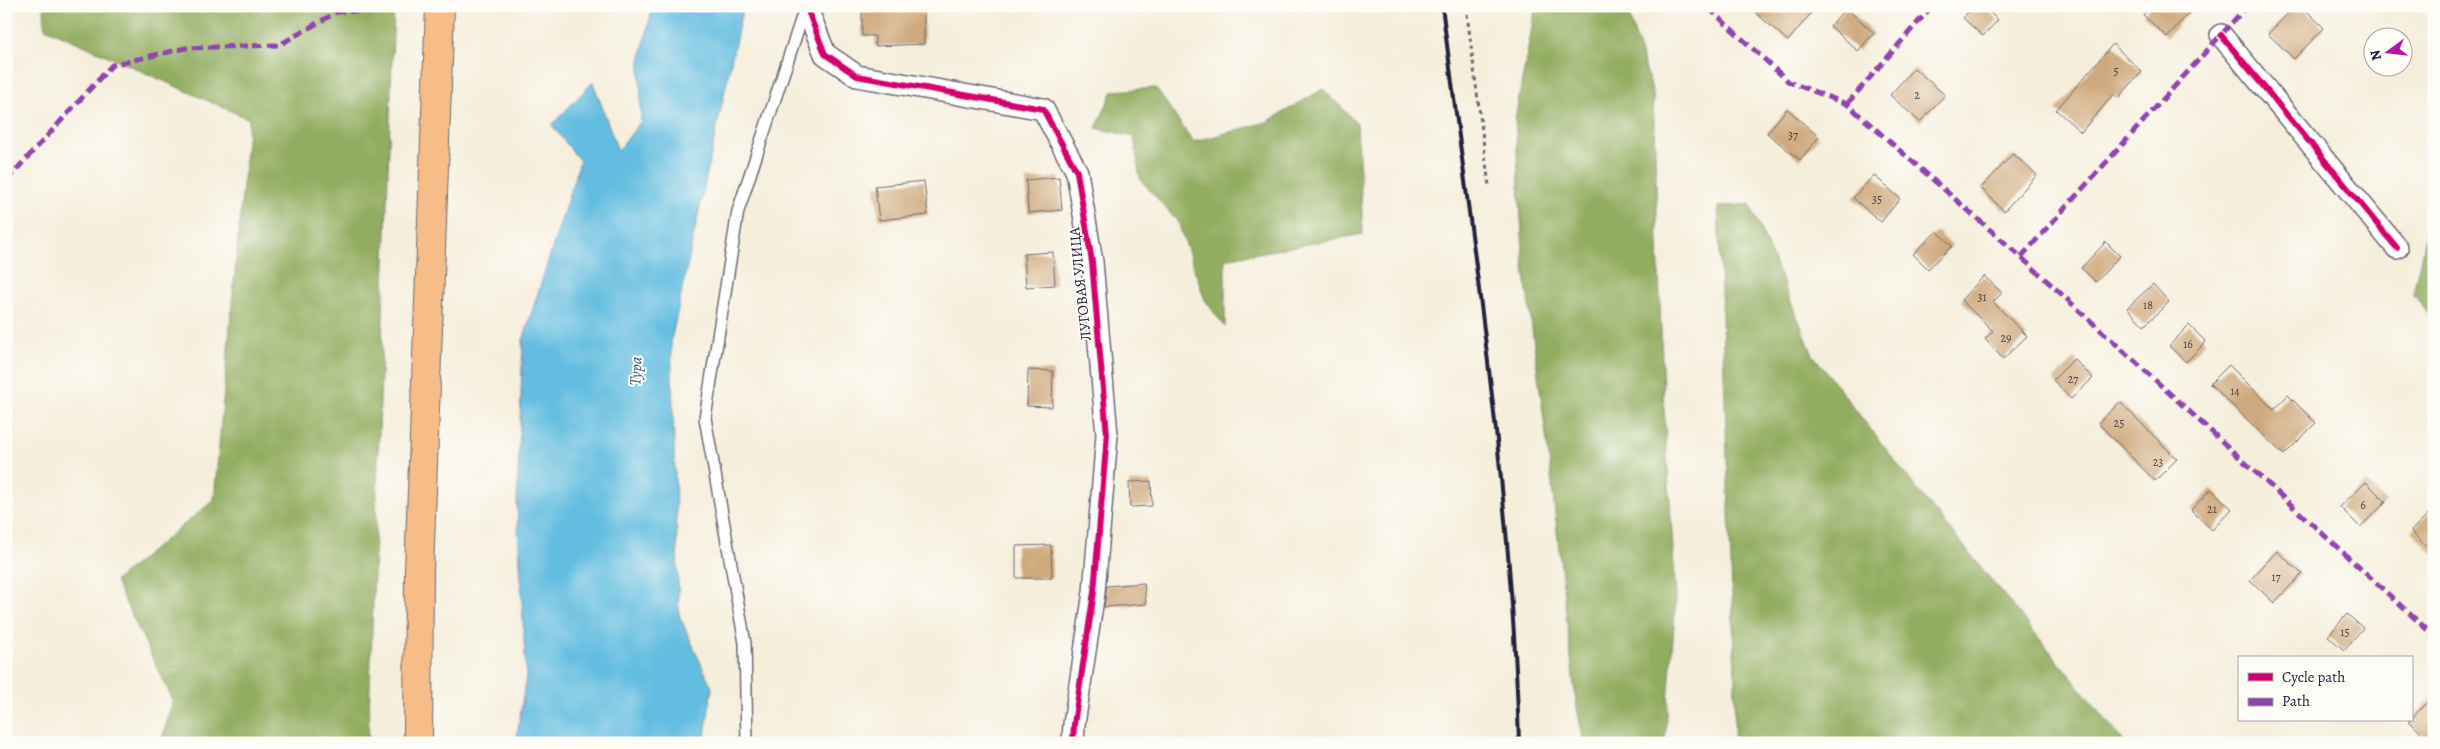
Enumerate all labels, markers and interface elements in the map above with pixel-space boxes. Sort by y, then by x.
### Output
north arrow [2362,28,2412,78]
text: N [2365,48,2386,63]
house number: 5 [2113,63,2119,79]
house number: 2 [1914,87,1920,103]
house number: 37 [1788,127,1799,143]
house number: 35 [1872,191,1882,207]
street label: ЛУГОВАЯ УЛИЦА [1064,226,1096,342]
house number: 31 [1977,289,1987,305]
house number: 18 [2143,297,2153,313]
house number: 29 [2000,330,2012,346]
house number: 16 [2183,336,2193,352]
water label: Тура [624,356,648,386]
house number: 27 [2068,371,2079,387]
house number: 14 [2230,383,2240,399]
house number: 25 [2114,415,2124,431]
house number: 23 [2153,454,2163,470]
house number: 6 [2360,497,2366,513]
house number: 21 [2207,501,2217,517]
house number: 17 [2271,569,2282,585]
house number: 15 [2340,624,2350,640]
legend [2238,656,2412,722]
text: Cycle path [2282,667,2345,687]
text: Path [2282,691,2310,711]

